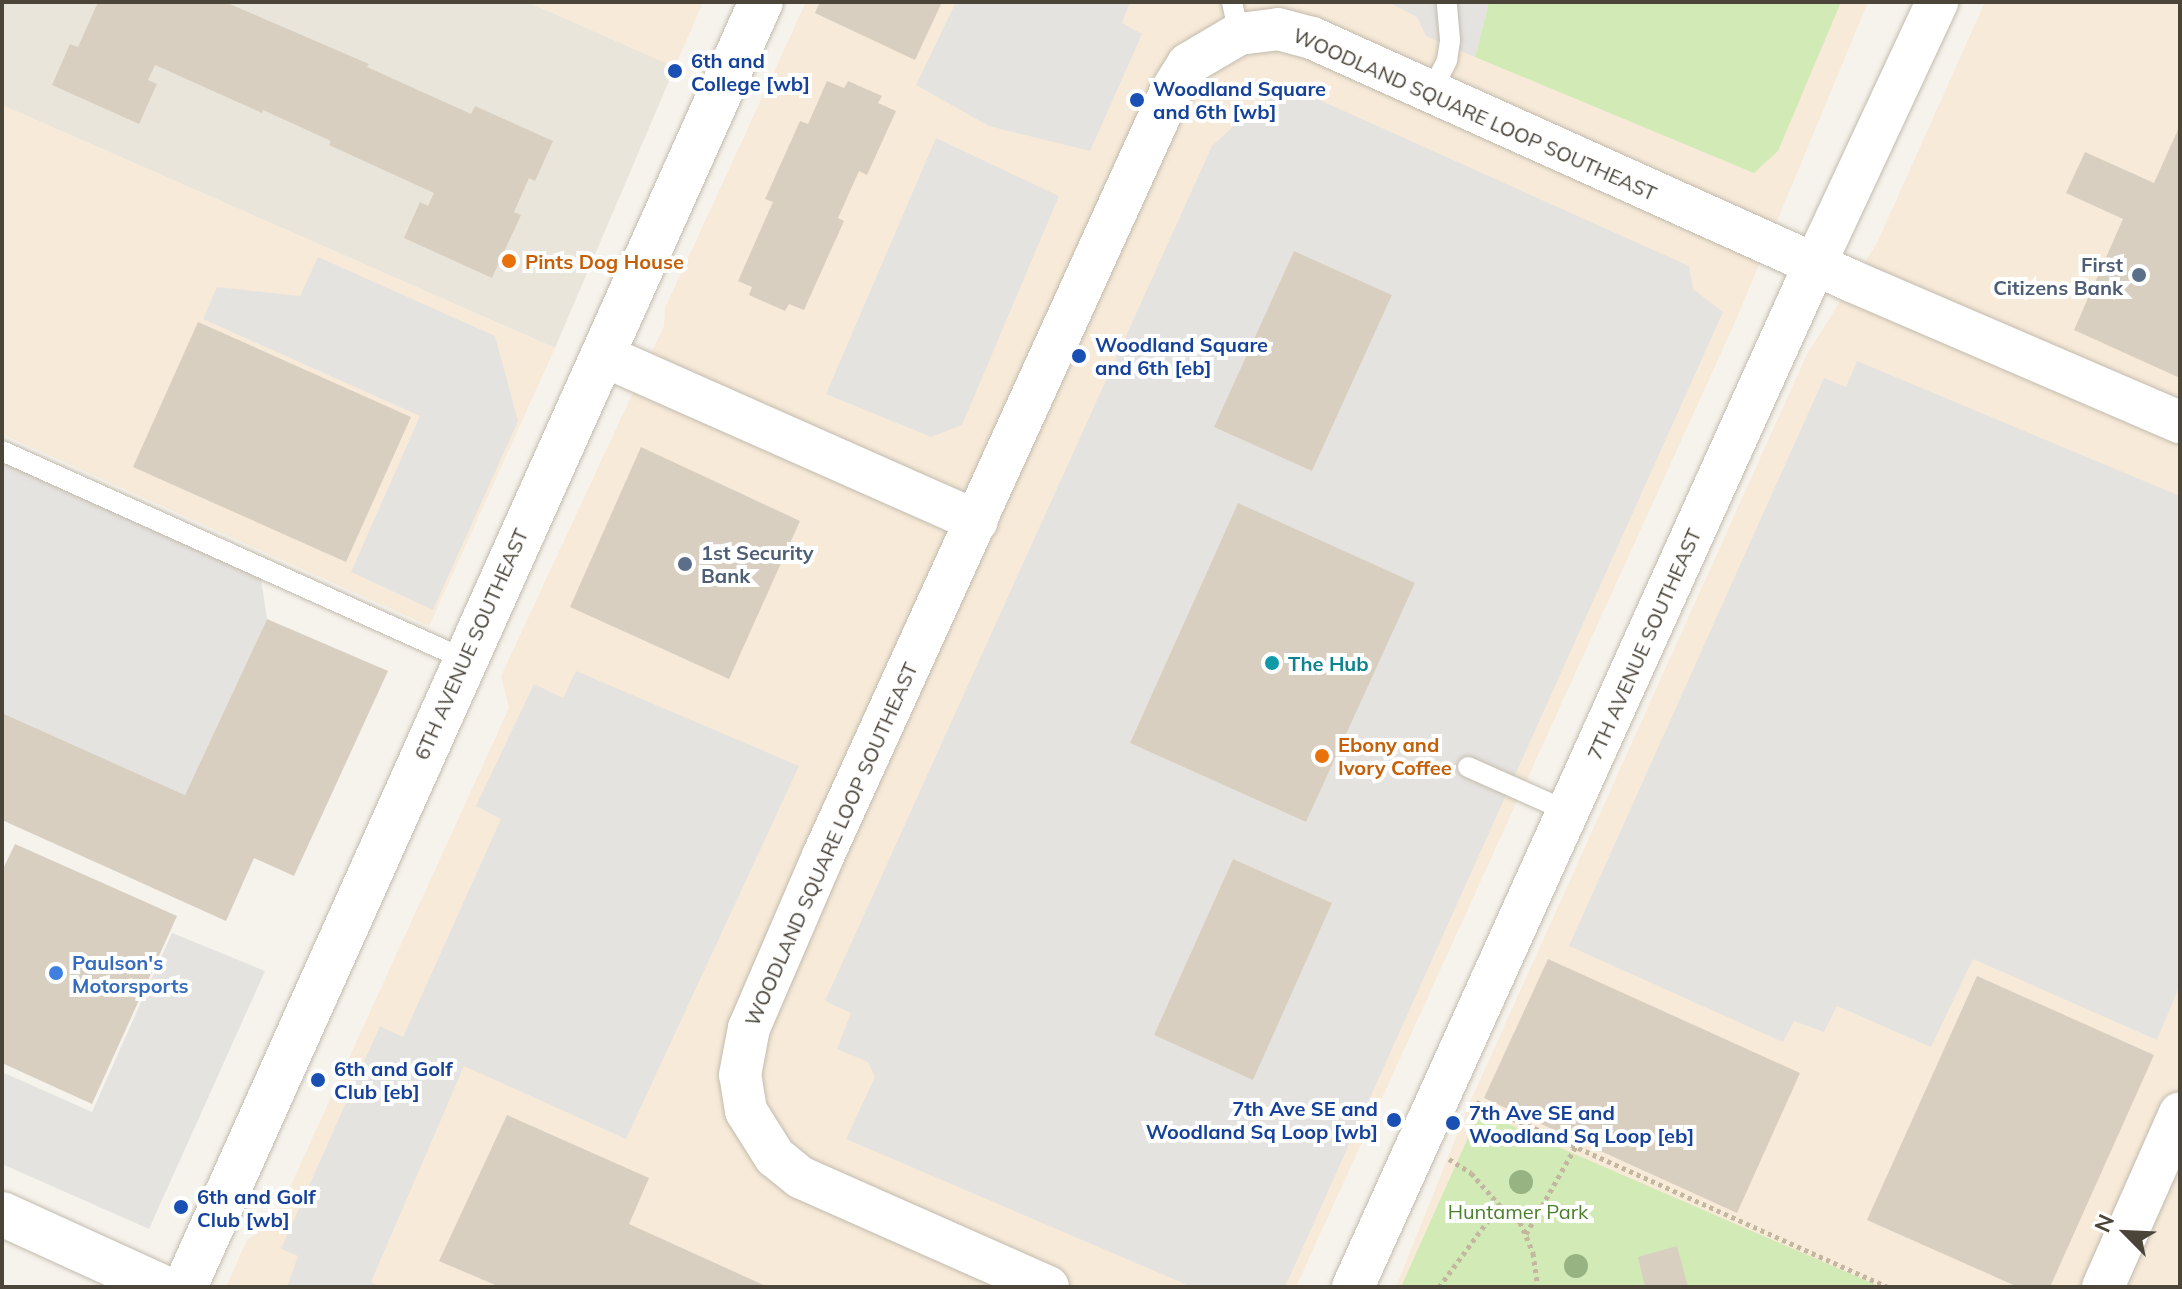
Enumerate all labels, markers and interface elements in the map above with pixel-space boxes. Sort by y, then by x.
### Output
street label: WOODLAND SQUARE LOOP SOUTHEAST [1289,23,1661,205]
place label: 6th and College [wb] [691,48,810,95]
marker: 6th and College [wb] [666,62,684,80]
place label: Woodland Square and 6th [wb] [1153,76,1326,123]
marker: Woodland Square and 6th [wb] [1128,91,1146,109]
place label: Pints Dog House [525,249,684,273]
marker: Pints Dog House [500,252,518,270]
place label: First Citizens Bank [1993,252,2123,299]
marker: First Citizens Bank [2130,266,2148,284]
place label: Woodland Square and 6th [eb] [1095,332,1268,379]
marker: Woodland Square and 6th [eb] [1070,347,1088,365]
street label: 6TH AVENUE SOUTHEAST [409,525,533,763]
street label: 7TH AVENUE SOUTHEAST [1582,525,1706,763]
place label: 1st Security Bank [701,540,814,587]
marker: 1st Security Bank [676,555,694,573]
place label: The Hub [1288,651,1369,675]
marker: The Hub [1263,654,1281,672]
street label: WOODLAND SQUARE LOOP SOUTHEAST [740,658,922,1030]
place label: Ebony and Ivory Coffee [1338,732,1452,779]
marker: Ebony and Ivory Coffee [1313,747,1331,765]
place label: Paulson's Motorsports [72,950,188,997]
marker: Paulson's Motorsports [47,964,65,982]
place label: 6th and Golf Club [eb] [334,1056,453,1103]
marker: 6th and Golf Club [eb] [309,1071,327,1089]
place label: 7th Ave SE and Woodland Sq Loop [wb] [1146,1096,1378,1143]
place label: 7th Ave SE and Woodland Sq Loop [eb] [1469,1100,1694,1147]
marker: 7th Ave SE and Woodland Sq Loop [wb] [1385,1111,1403,1129]
marker: 7th Ave SE and Woodland Sq Loop [eb] [1444,1114,1462,1132]
place label: 6th and Golf Club [wb] [197,1184,316,1231]
north arrow [2086,1193,2166,1273]
marker: 6th and Golf Club [wb] [172,1198,190,1216]
park label: Huntamer Park [1448,1199,1588,1223]
text: N [2088,1210,2120,1237]

